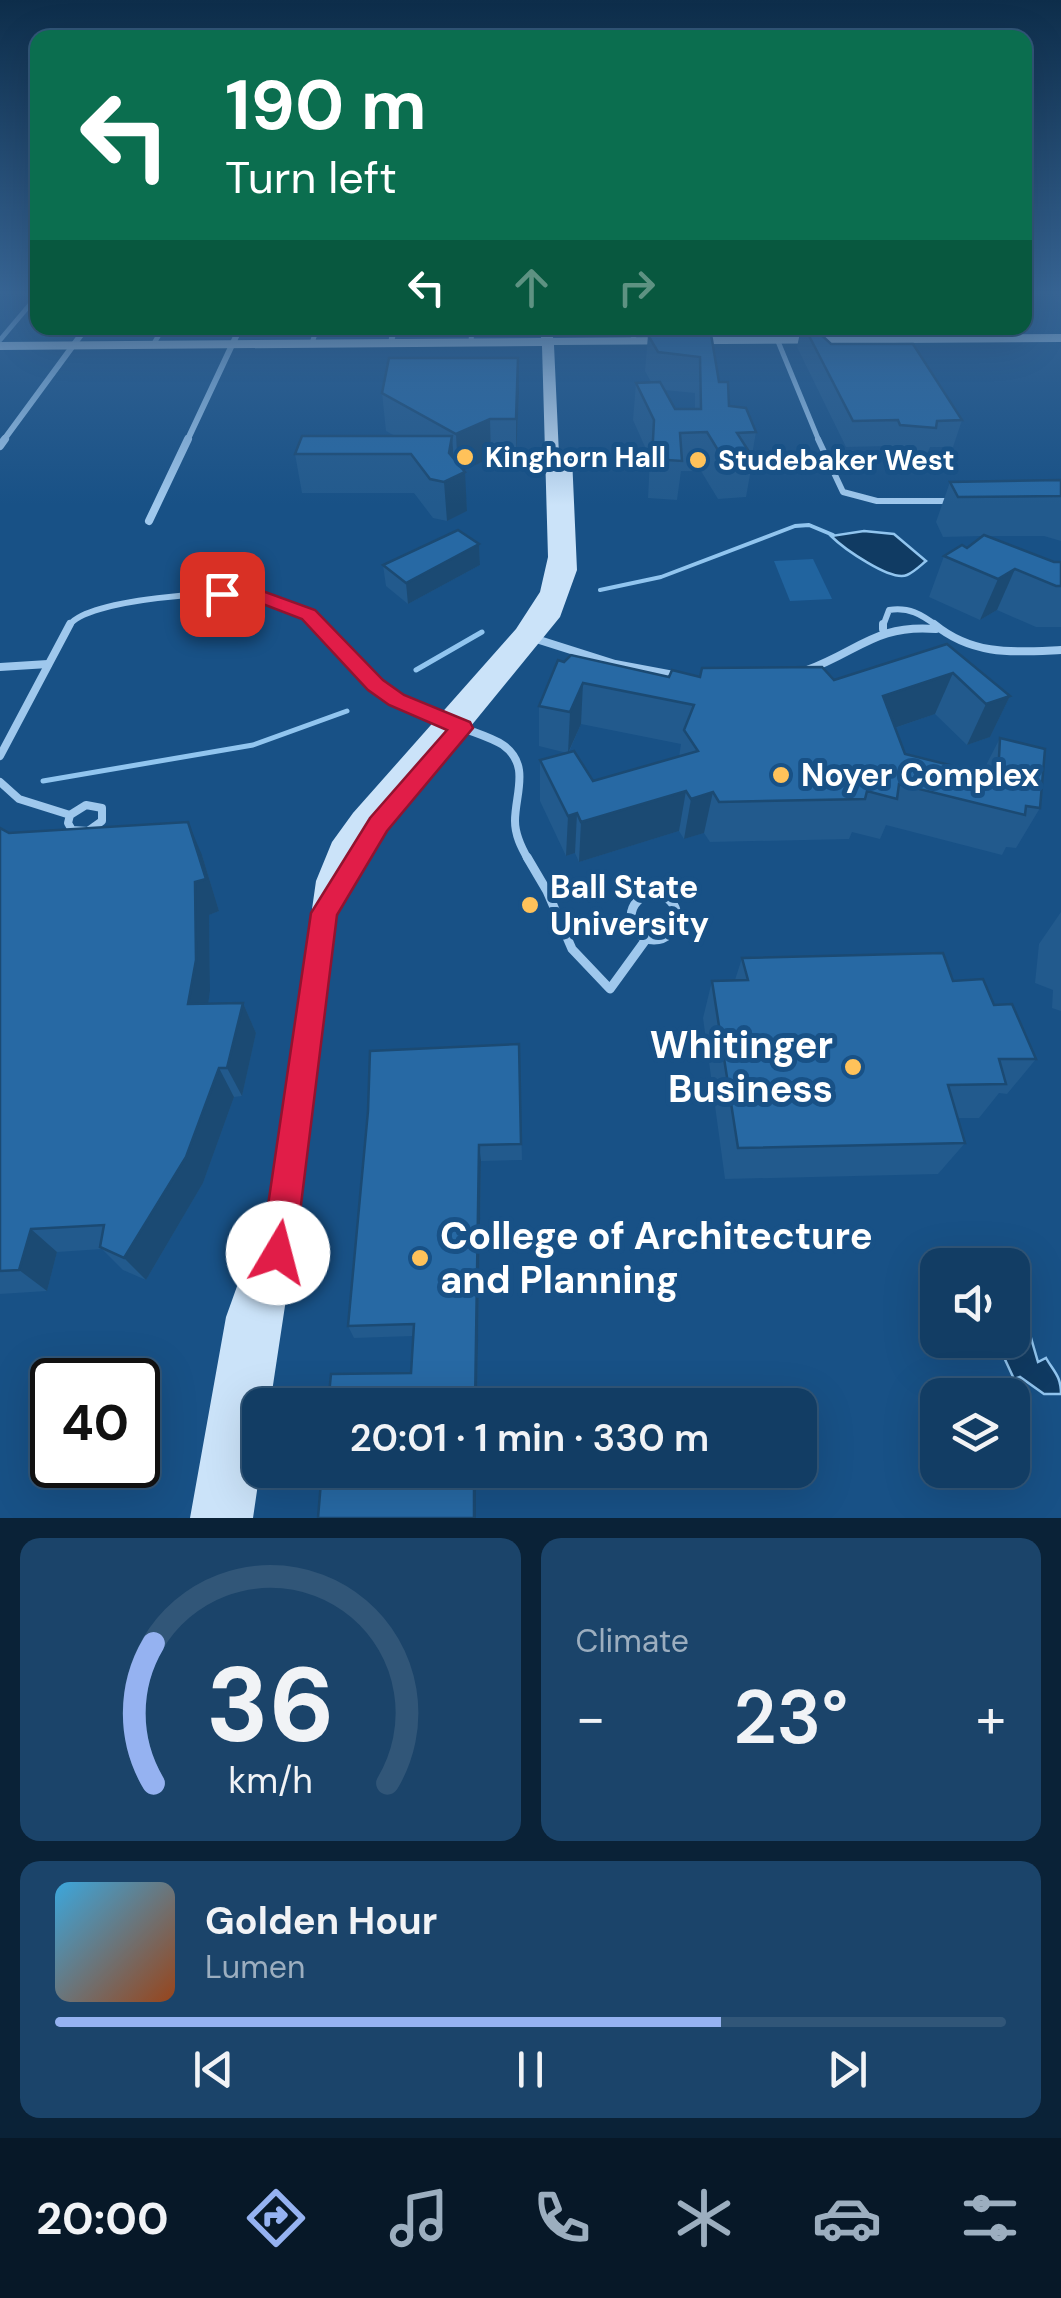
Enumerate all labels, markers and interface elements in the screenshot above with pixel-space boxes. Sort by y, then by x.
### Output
text: 190 m [225,60,427,151]
icon: left [60,70,190,200]
text: Turn left [225,148,397,207]
icon: left [399,260,454,315]
icon: ahead [504,260,559,315]
icon: right [609,260,664,315]
place label: Kinghorn Hall [485,439,666,476]
place label: Studebaker West [718,442,955,479]
marker: Kinghorn Hall [454,446,476,468]
marker: Studebaker West [687,449,709,471]
pin [180,552,265,637]
icon: arrive [195,567,250,622]
place label: Noyer Complex [801,754,1039,796]
marker: Noyer Complex [770,764,792,786]
place label: Ball State University [550,866,709,945]
marker: Ball State University [519,894,541,916]
place label: Whitinger Business [650,1020,833,1114]
marker: Whitinger Business [842,1056,864,1078]
position arrow [226,1201,330,1305]
place label: College of Architecture and Planning [440,1211,873,1305]
marker: College of Architecture and Planning [409,1247,431,1269]
map controls [920,1248,1030,1488]
button: sound [920,1248,1030,1358]
speed limit sign: 40 [30,1358,160,1488]
button: layers [920,1378,1030,1488]
text: 20:01 · 1 min · 330 m [350,1413,709,1463]
text: Climate [576,1620,689,1662]
text: 36 [206,1638,335,1773]
text: 23° [733,1669,848,1766]
text: − [576,1682,606,1754]
text: + [976,1682,1006,1754]
text: km/h [228,1758,312,1804]
text: Golden Hour [205,1896,437,1946]
text: Lumen [205,1946,305,1988]
icon: previous [186,2042,241,2097]
icon: pause [503,2042,558,2097]
icon: next [820,2042,875,2097]
icon: directions [241,2183,311,2253]
icon: music [384,2183,454,2253]
icon: phone [527,2183,597,2253]
icon: climate [669,2183,739,2253]
icon: car [812,2183,882,2253]
icon: filters [955,2183,1025,2253]
text: 20:00 [36,2189,169,2248]

